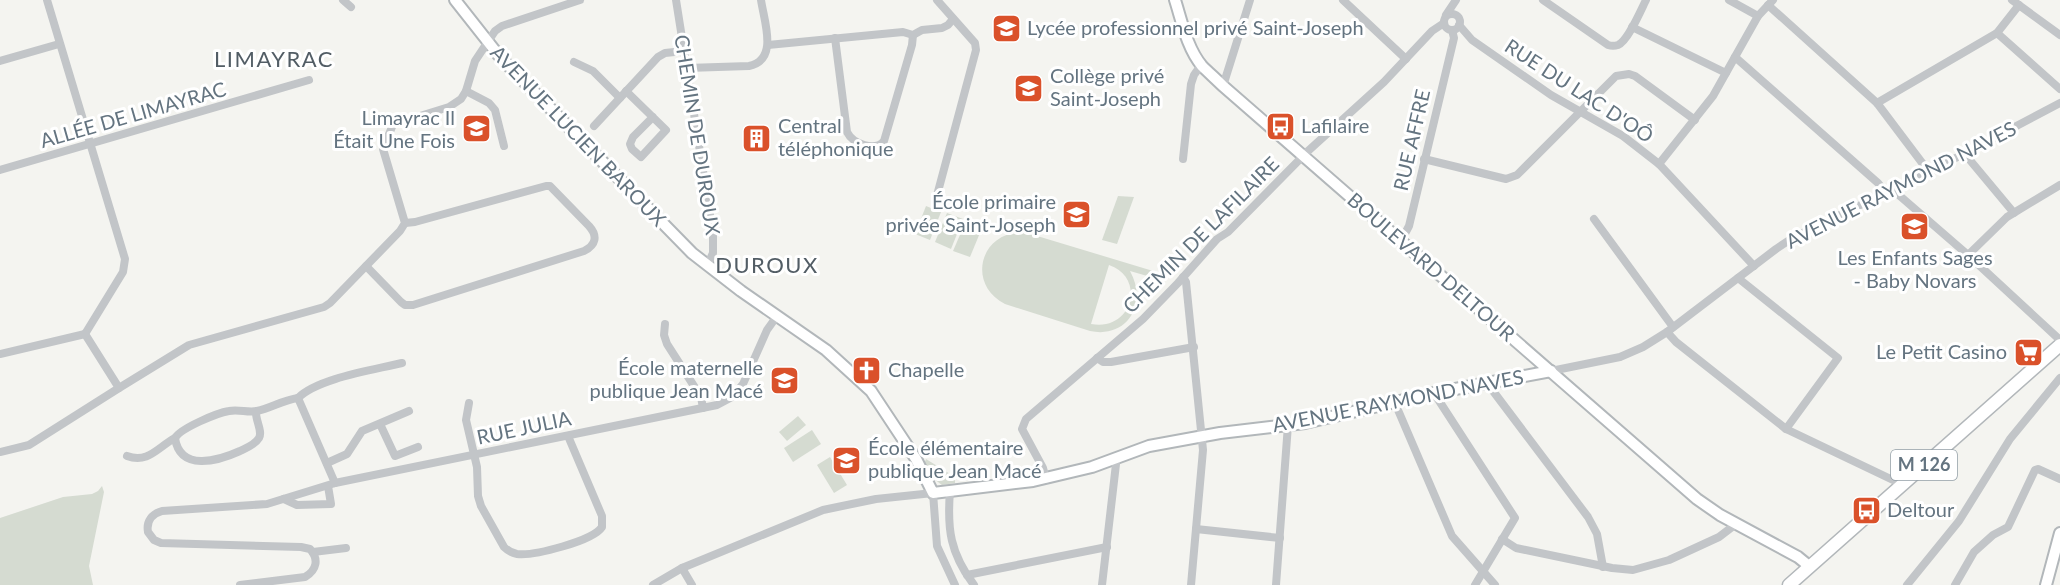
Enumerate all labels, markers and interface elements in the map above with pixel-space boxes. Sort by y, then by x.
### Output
school or university icon: Lycée professionnel privé Saint-Joseph [990,12,1022,44]
place label: Lycée professionnel privé Saint-Joseph [1027,15,1364,39]
street label: CHEMIN DE DUROUX [670,33,726,237]
street label: RUE DU LAC D'OÔ [1501,33,1658,147]
street label: AVENUE LUCIEN BAROUX [486,40,671,231]
district label: LIMAYRAC [214,45,334,72]
place label: Collège privé Saint-Joseph [1050,63,1164,110]
school or university icon: Collège privé Saint-Joseph [1013,72,1045,104]
street label: ALLÉE DE LIMAYRAC [37,76,228,152]
street label: RUE AFFRE [1388,87,1434,193]
place label: Limayrac Il Était Une Fois [333,105,455,152]
bus stop icon: Lafilaire [1264,110,1296,142]
school or university icon: Limayrac Il Était Une Fois [460,113,492,145]
place label: Central téléphonique [778,113,894,160]
place label: Lafilaire [1301,113,1369,137]
street label: AVENUE RAYMOND NAVES [1781,115,2020,253]
building icon: Central téléphonique [741,122,773,154]
street label: CHEMIN DE LAFILAIRE [1117,151,1283,317]
street label: BOULEVARD DELTOUR [1343,187,1521,346]
place label: École primaire privée Saint-Joseph [885,189,1056,236]
school or university icon: École primaire privée Saint-Joseph [1061,198,1093,230]
school or university icon: Les Enfants Sages - Baby Novars [1899,211,1931,243]
place label: Les Enfants Sages - Baby Novars [1837,245,1993,292]
district label: DUROUX [715,251,819,278]
supermarket icon: Le Petit Casino [2012,336,2044,368]
place label: Le Petit Casino [1876,339,2007,363]
church icon: Chapelle [851,354,883,386]
place label: École maternelle publique Jean Macé [589,355,763,402]
place label: Chapelle [888,357,964,381]
school or university icon: École maternelle publique Jean Macé [768,364,800,396]
street label: AVENUE RAYMOND NAVES [1270,364,1525,436]
street label: RUE JULIA [474,405,574,449]
place label: École élémentaire publique Jean Macé [868,435,1042,482]
school or university icon: École élémentaire publique Jean Macé [831,444,863,476]
road number: M 126 [1891,450,1957,480]
bus stop icon: Deltour [1850,494,1882,526]
place label: Deltour [1887,497,1955,521]

